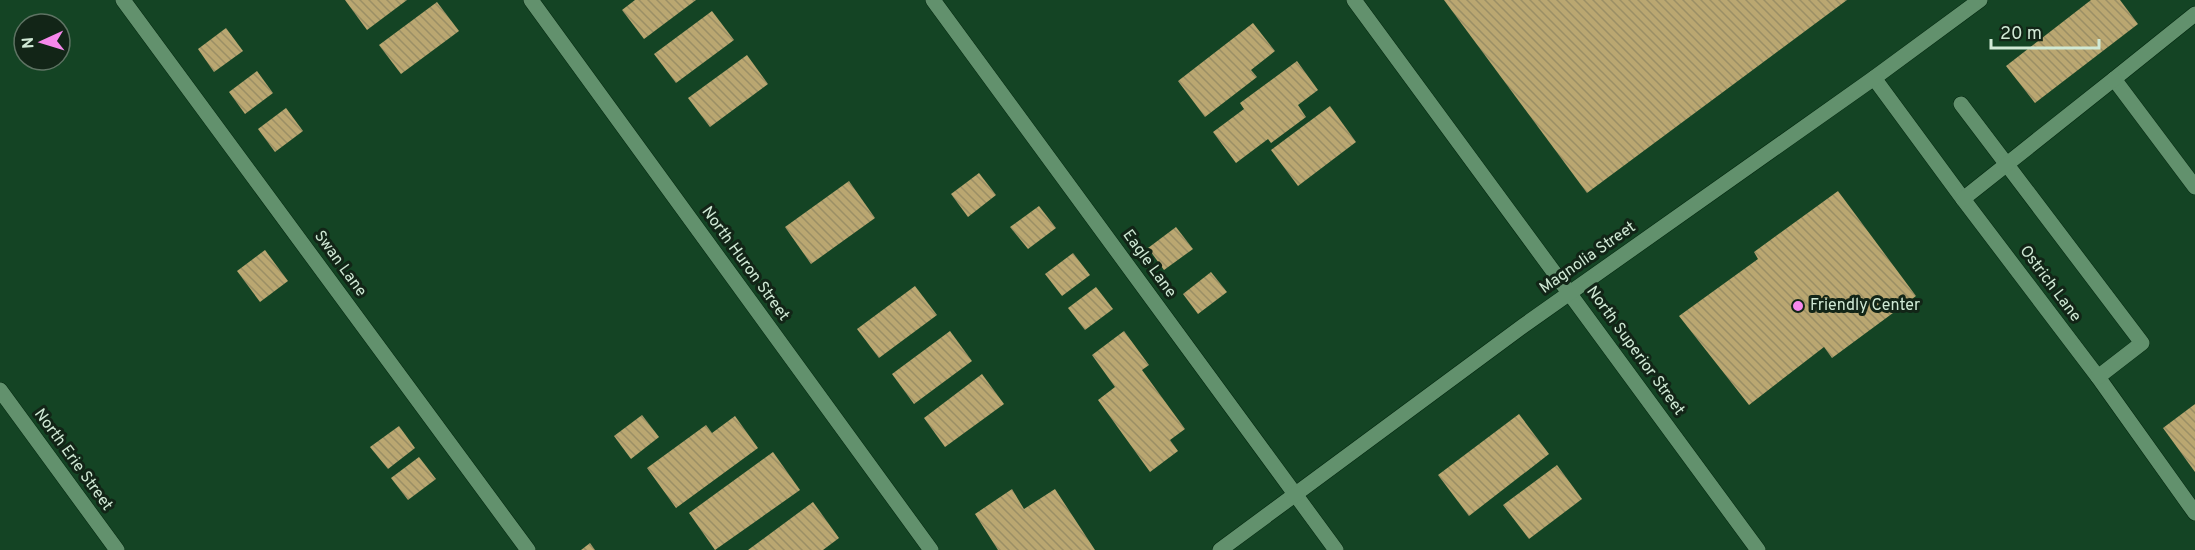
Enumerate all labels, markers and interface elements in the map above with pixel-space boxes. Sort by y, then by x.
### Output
north arrow [12,12,72,72]
scale bar [1991,12,2099,50]
text: 20 m [2000,23,2042,46]
text: N [19,36,39,49]
street label: North Huron Street [697,203,793,325]
street label: Magnolia Street [1536,217,1640,299]
street label: Eagle Lane [1118,226,1180,302]
street label: Swan Lane [309,227,371,301]
street label: Ostrich Lane [2015,242,2085,326]
street label: North Superior Street [1581,282,1689,420]
place label: Friendly Center [1810,296,1920,316]
marker: Friendly Center [1791,299,1805,313]
street label: North Erie Street [29,405,117,515]

